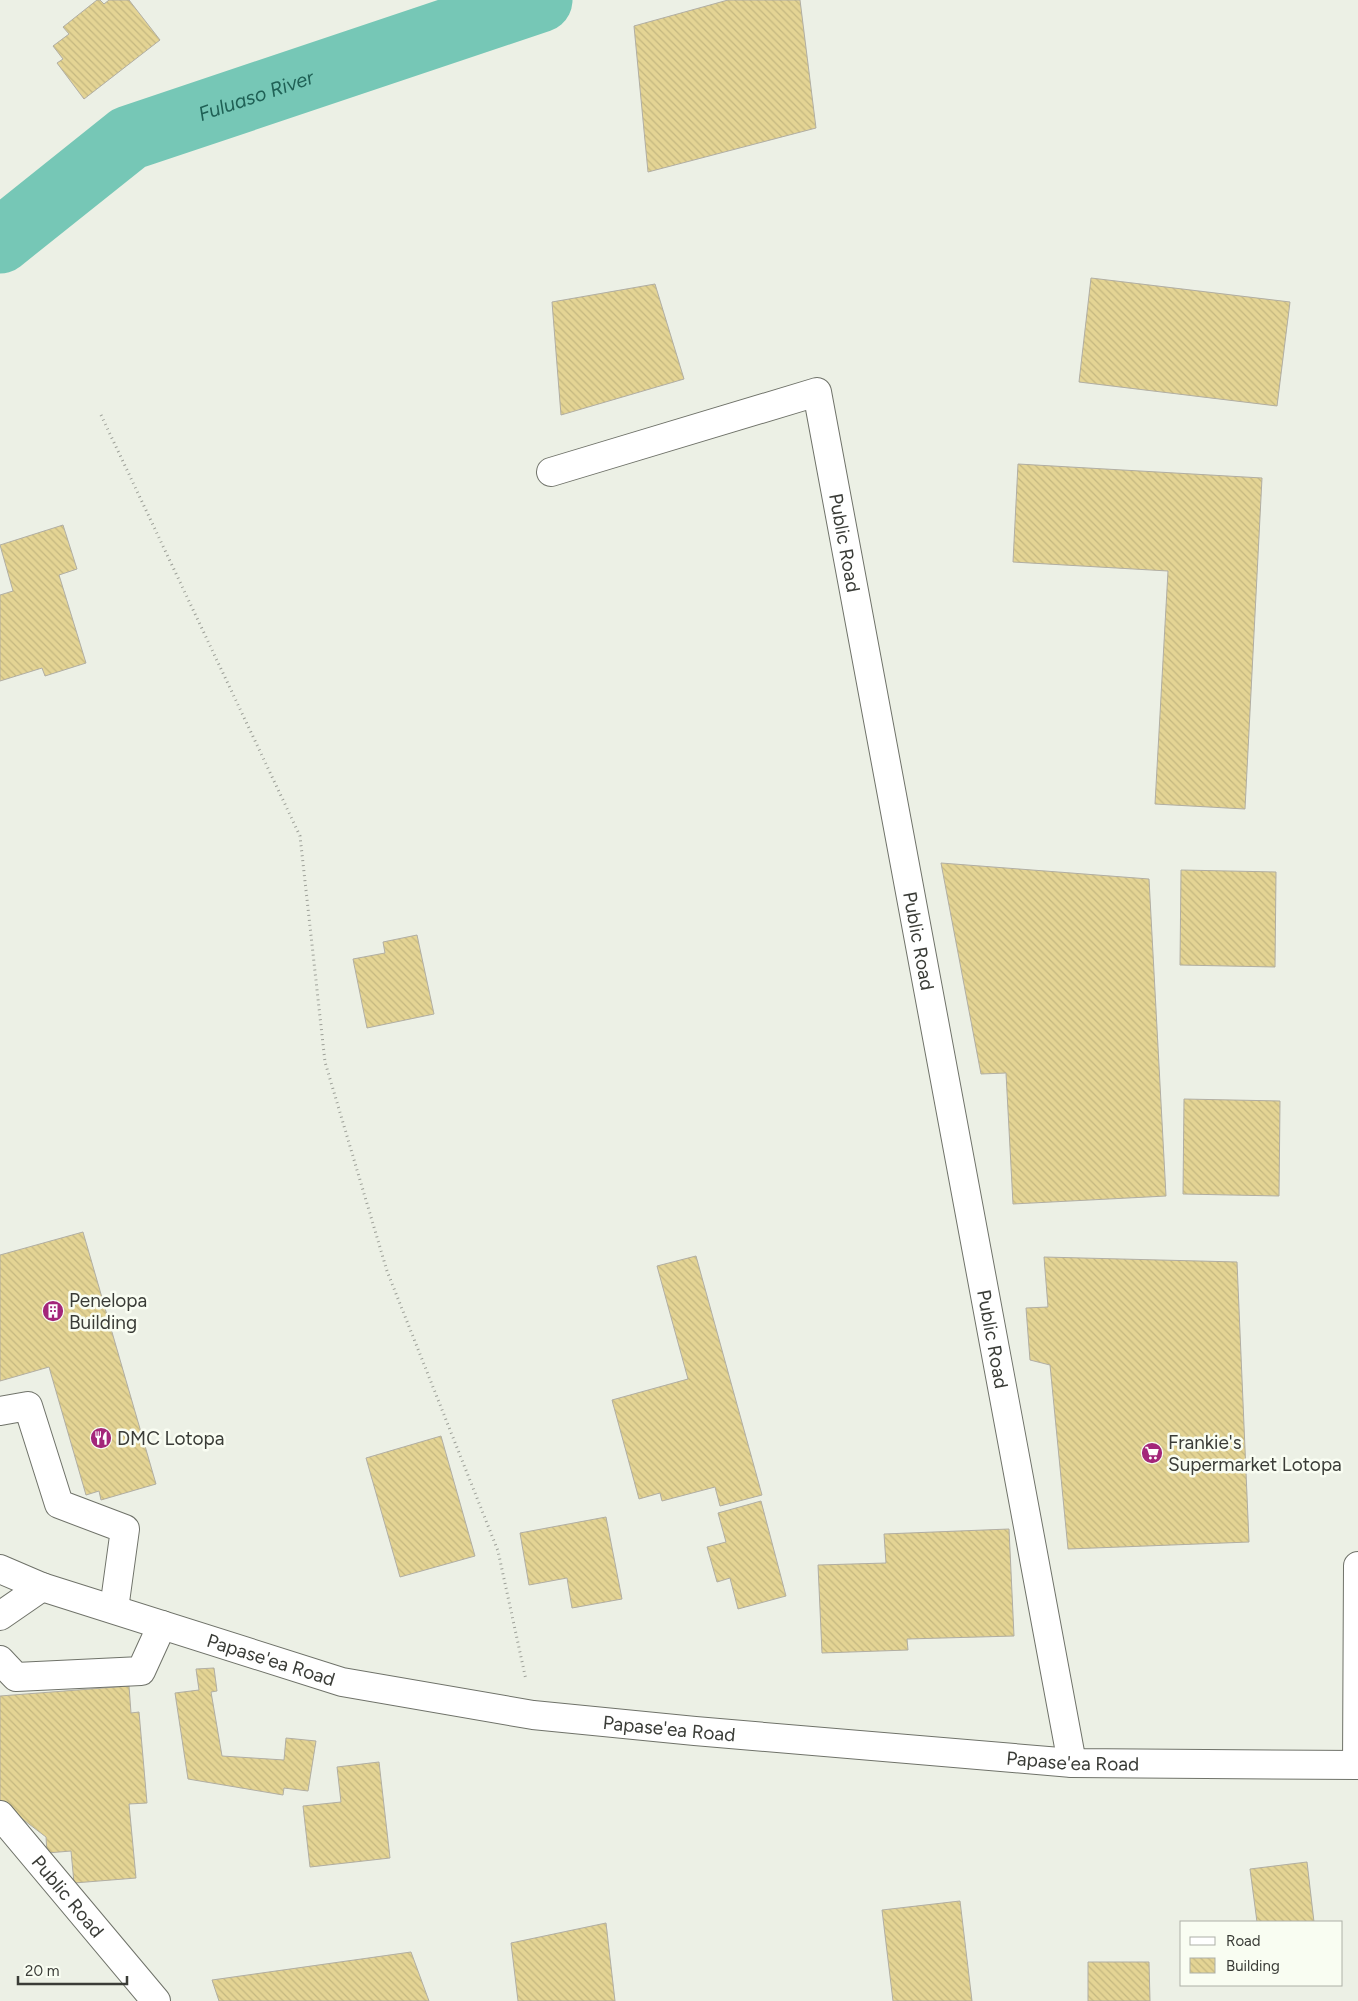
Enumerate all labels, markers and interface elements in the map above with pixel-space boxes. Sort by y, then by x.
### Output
water label: Fuluaso River [195,64,318,126]
street label: Public Road [824,491,865,594]
street label: Public Road [898,890,939,992]
street label: Public Road [972,1288,1013,1390]
place label: Penelopa Building [69,1289,147,1334]
building icon: Penelopa Building [41,1299,65,1323]
restaurant icon: DMC Lotopa [89,1426,113,1450]
place label: DMC Lotopa [117,1427,225,1450]
place label: Frankie's Supermarket Lotopa [1168,1431,1342,1476]
supermarket icon: Frankie's Supermarket Lotopa [1140,1441,1164,1465]
street label: Papase'ea Road [204,1629,338,1691]
street label: Papase'ea Road [602,1711,736,1746]
street label: Papase'ea Road [1005,1746,1139,1775]
street label: Public Road [27,1851,109,1942]
legend [1180,1921,1343,1986]
text: Road [1226,1932,1261,1950]
scale bar [18,1954,126,1986]
text: Building [1226,1957,1280,1975]
text: 20 m [25,1962,59,1980]

